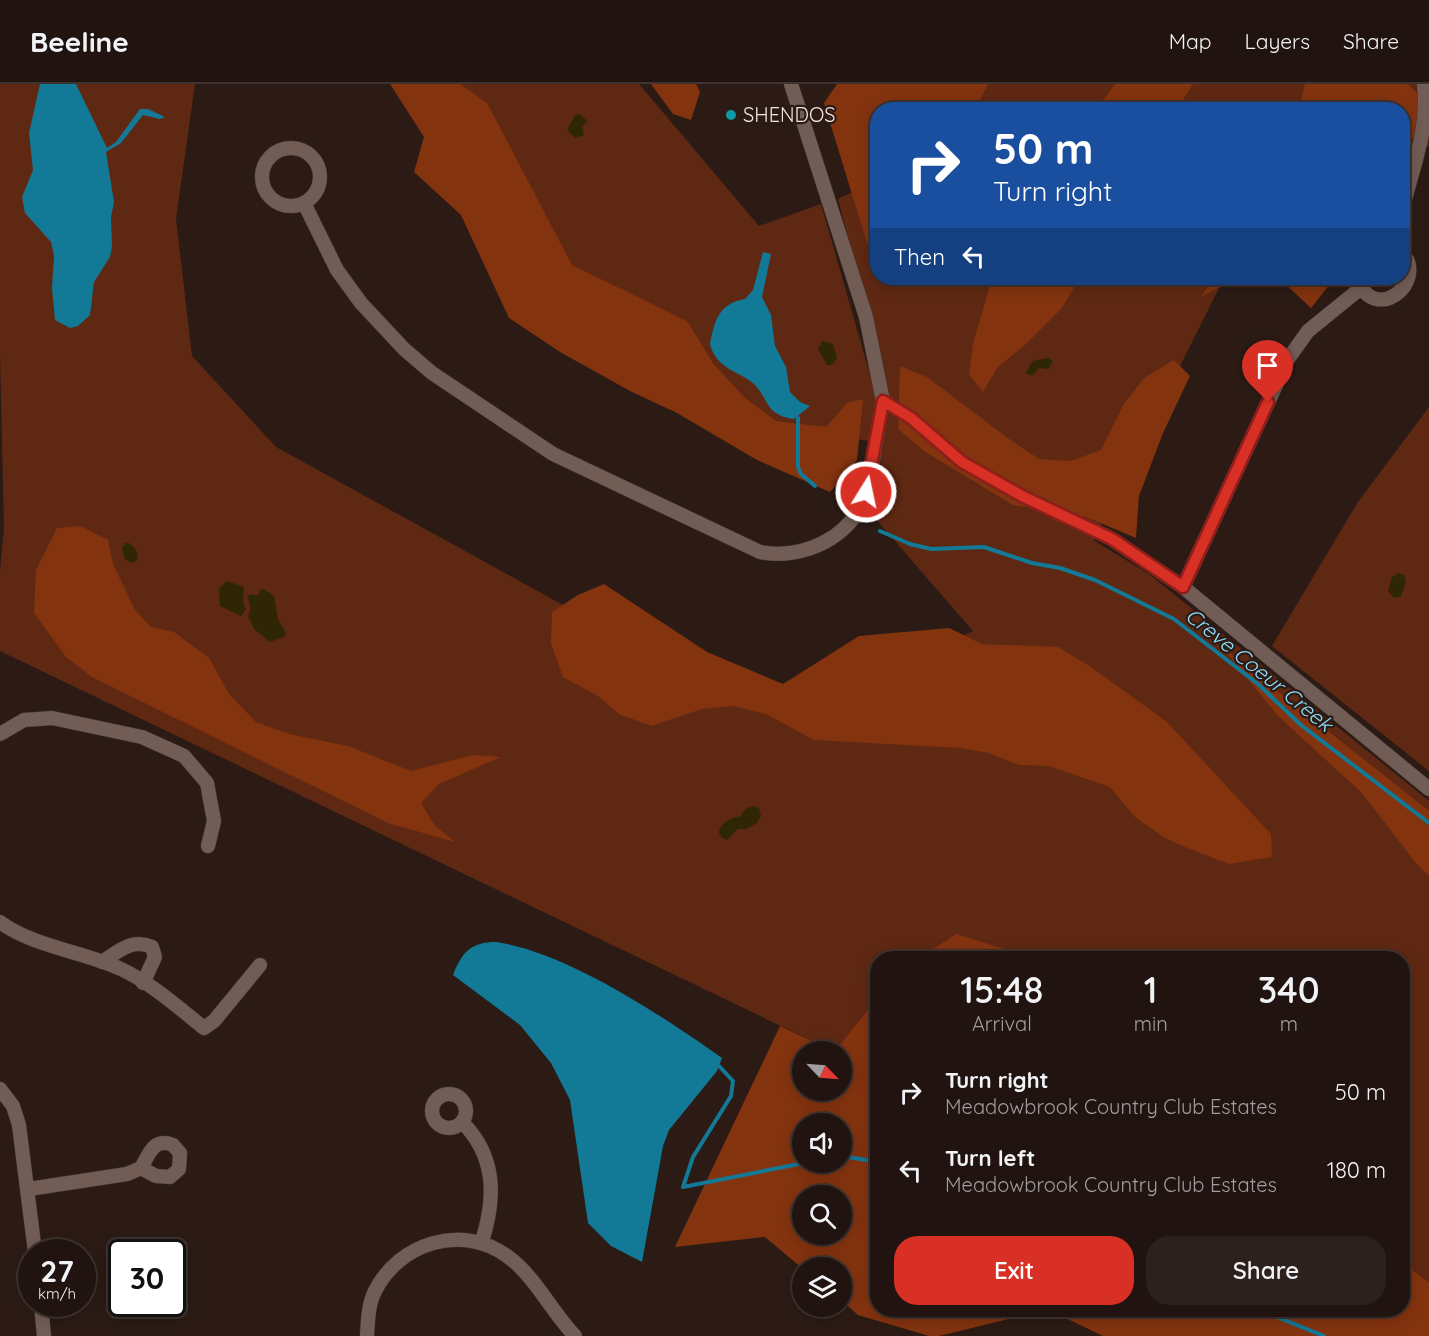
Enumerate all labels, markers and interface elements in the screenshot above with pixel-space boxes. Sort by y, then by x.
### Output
text: Beeline [30,24,129,59]
text: Map [1169,28,1212,54]
text: Layers [1245,28,1310,54]
text: Share [1343,28,1399,54]
place label: SHENDOS [743,102,836,127]
marker: SHENDOS [724,108,738,122]
text: 50 m [993,122,1093,175]
icon: right [894,126,972,204]
text: Turn right [993,174,1112,208]
icon: left [957,240,990,273]
text: Then [894,243,945,271]
pin [1242,340,1293,402]
icon: arrive [1251,349,1284,382]
position arrow [834,460,898,524]
water label: Creve Coeur Creek [1181,602,1340,738]
text: 15:48 [960,967,1043,1012]
text: 1 [1144,967,1158,1012]
text: 340 [1258,967,1320,1012]
text: Arrival [972,1011,1032,1036]
text: min [1134,1011,1168,1036]
text: m [1280,1011,1298,1036]
north arrow [792,1041,852,1101]
map controls [792,1041,852,1317]
text: Turn right [945,1066,1049,1094]
icon: right [894,1076,927,1109]
text: 50 m [1335,1078,1386,1106]
text: Meadowbrook Country Club Estates [945,1094,1277,1119]
button: sound [792,1113,852,1173]
text: Turn left [945,1144,1035,1172]
icon: left [894,1154,927,1187]
text: 180 m [1327,1156,1386,1184]
text: Meadowbrook Country Club Estates [945,1172,1277,1197]
button: search [792,1185,852,1245]
button: Exit [894,1236,1134,1305]
button: Share [1146,1236,1386,1305]
speed limit sign: 30 [108,1239,186,1317]
text: 27 [40,1252,74,1290]
button: layers [792,1257,852,1317]
text: km/h [38,1284,76,1303]

